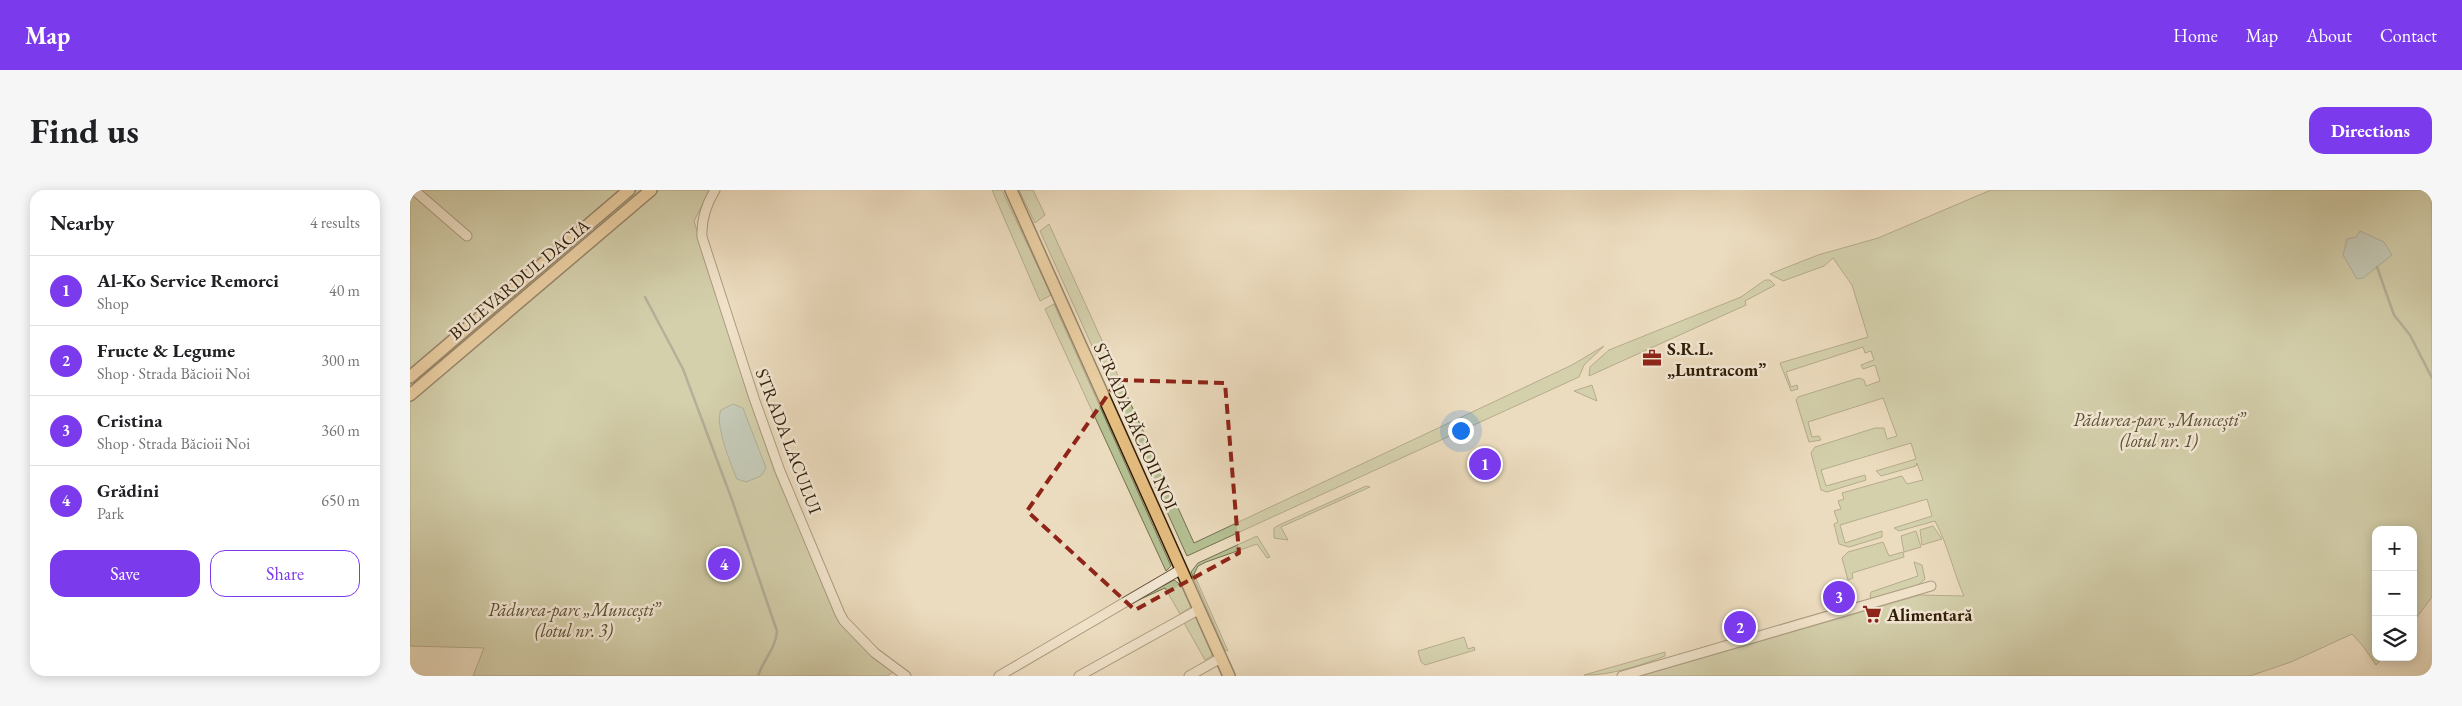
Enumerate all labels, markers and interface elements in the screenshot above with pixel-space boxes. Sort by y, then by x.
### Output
text: Map [25,20,70,51]
text: Home [2173,24,2218,47]
text: Map [2246,24,2278,47]
text: About [2306,24,2352,47]
text: Contact [2380,24,2437,47]
button: Directions [2309,107,2432,154]
text: Find us [30,108,139,153]
text: Nearby [50,209,114,236]
text: 4 results [310,212,360,233]
street label: BULEVARDUL DACIA [444,213,595,345]
text: Al-Ko Service Remorci [97,268,279,293]
text: 1 [62,280,70,301]
text: 40 m [329,280,360,301]
text: Shop [97,293,129,314]
place label: S.R.L. „Luntracom” [1667,337,1766,381]
text: Fructe & Legume [97,338,235,363]
street label: STRADA BĂCIOII NOI [1089,339,1183,513]
office icon: S.R.L. „Luntracom” [1641,347,1663,369]
text: 2 [62,350,70,371]
text: 300 m [321,350,360,371]
text: Shop · Strada Băcioii Noi [97,363,250,384]
street label: STRADA LACULUI [751,365,827,517]
text: Cristina [97,408,163,433]
park label: Pădurea-parc „Muncești” (lotul nr. 1) [2073,408,2247,452]
your location [1448,418,1474,444]
text: 3 [62,420,70,441]
text: 360 m [321,420,360,441]
text: Shop · Strada Băcioii Noi [97,433,250,454]
pin: 1 [1469,445,1501,483]
text: Grădini [97,478,159,503]
text: 4 [62,490,70,511]
text: 650 m [321,490,360,511]
text: Park [97,503,124,524]
map controls [2372,526,2417,661]
button: + [2372,526,2417,571]
pin: 4 [708,545,740,583]
button: Save [50,550,200,597]
button: Share [210,550,360,597]
button: − [2372,571,2417,616]
pin: 3 [1823,578,1855,616]
park label: Pădurea-parc „Muncești” (lotul nr. 3) [488,598,662,642]
supermarket icon: Alimentară [1861,603,1883,625]
place label: Alimentară [1886,603,1972,626]
pin: 2 [1724,608,1756,646]
button: layers [2372,616,2417,661]

